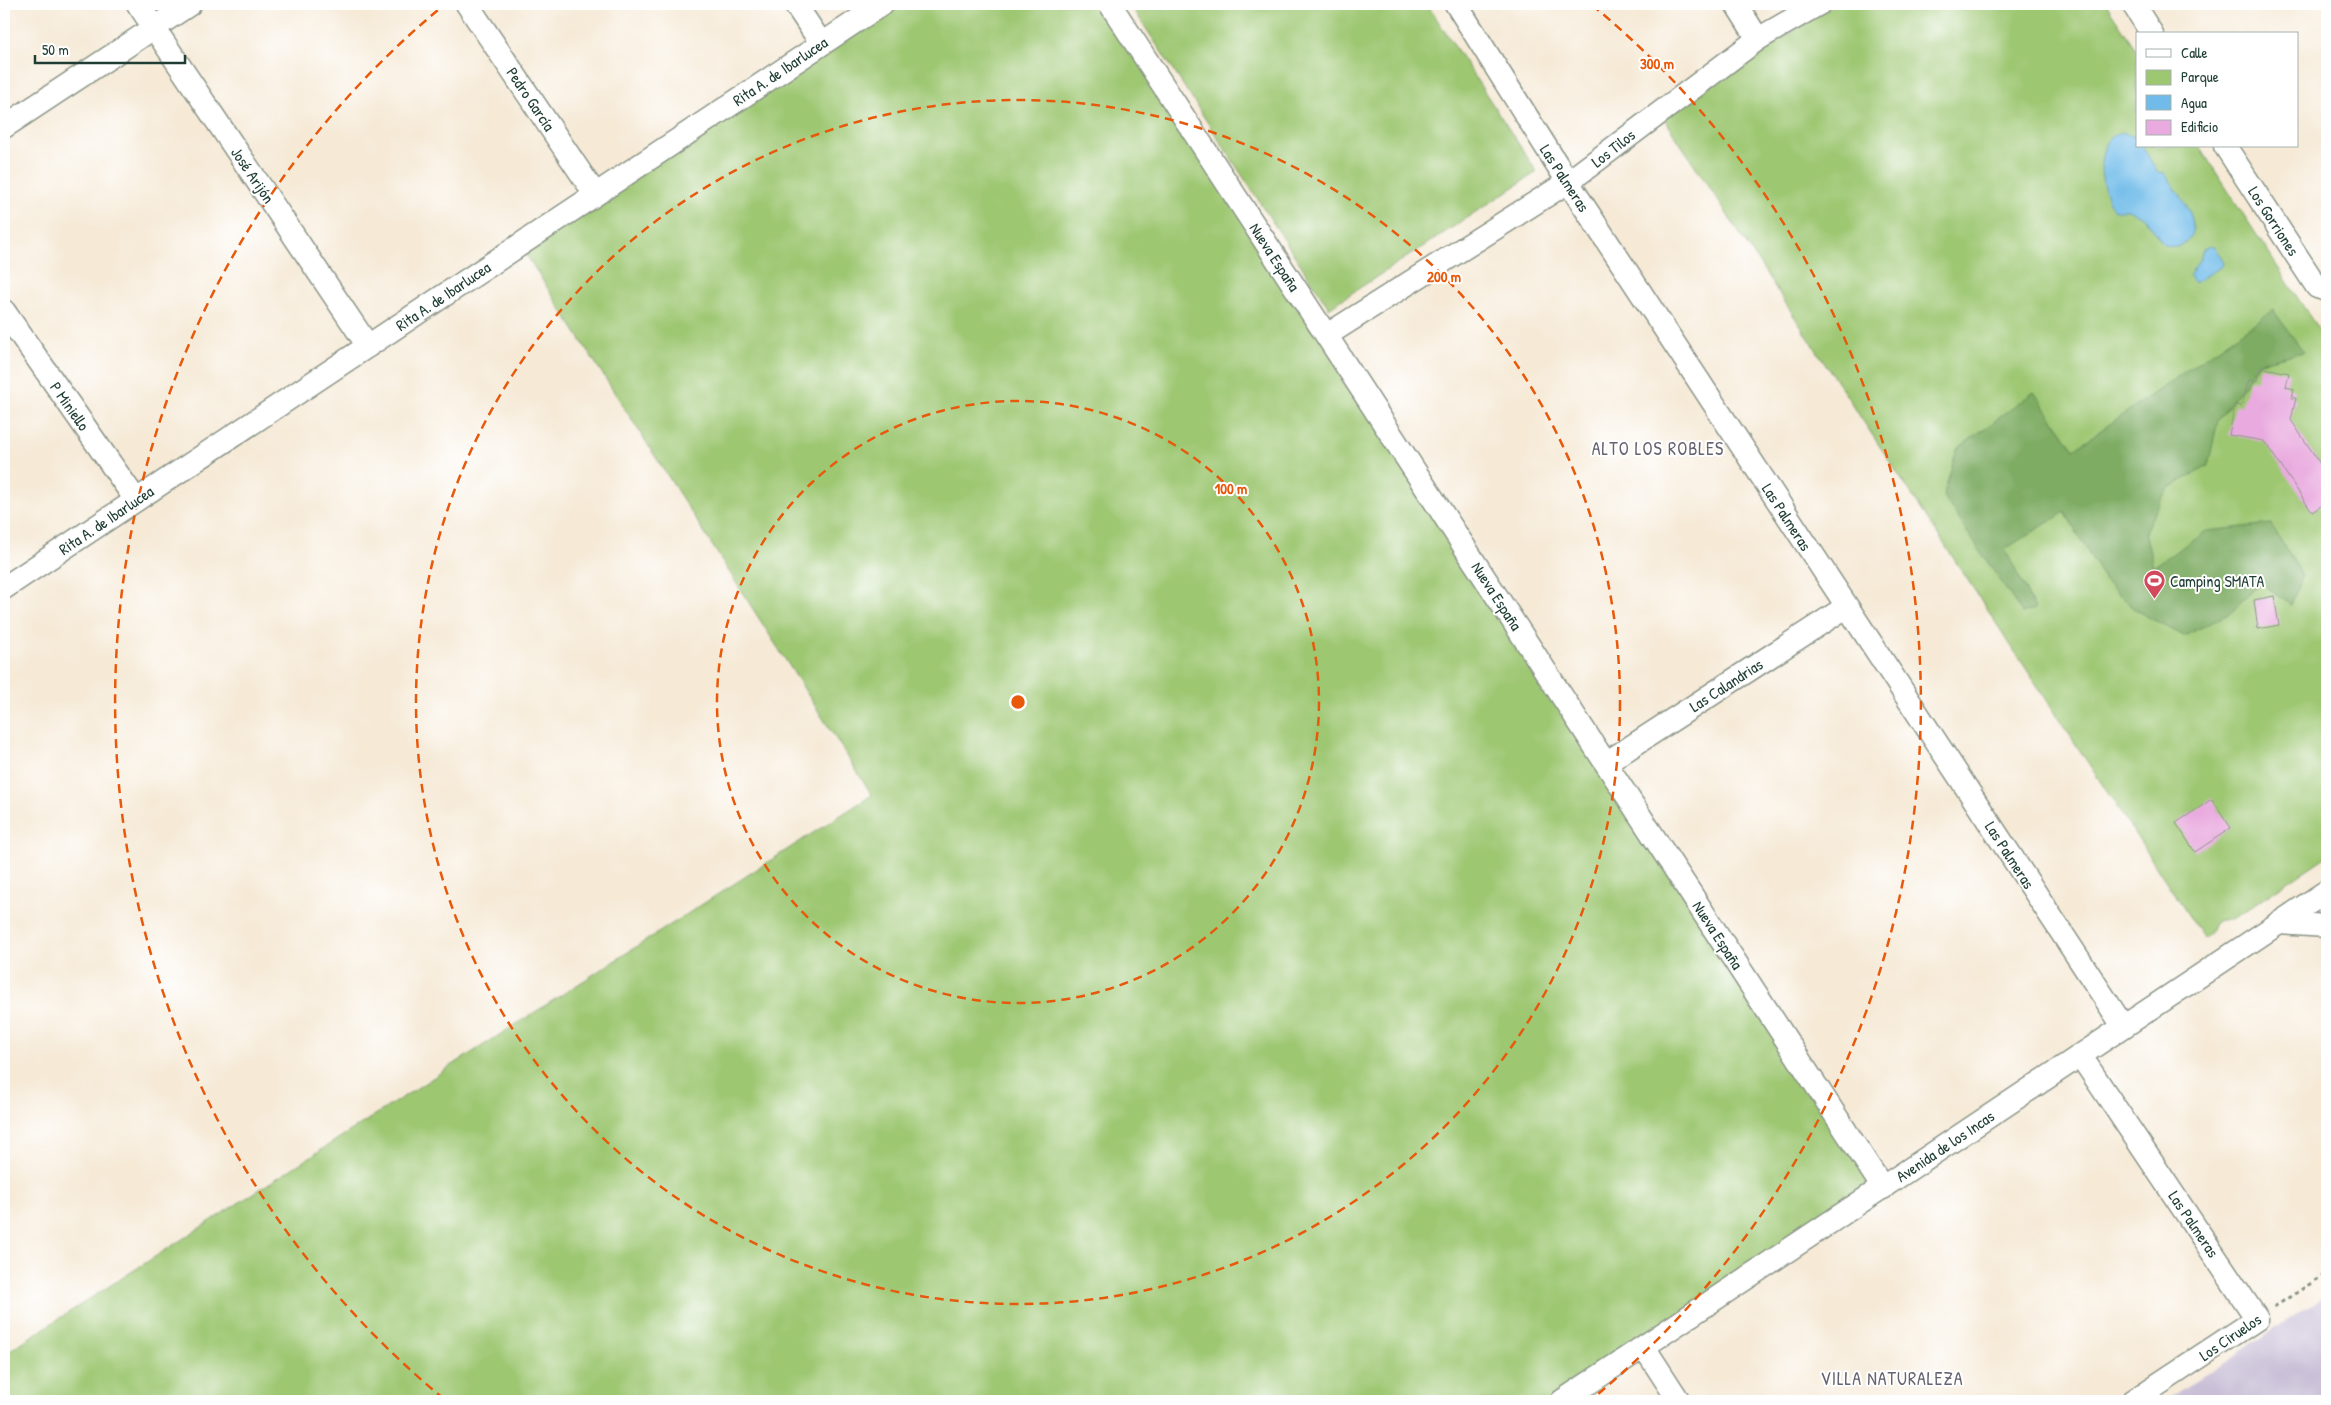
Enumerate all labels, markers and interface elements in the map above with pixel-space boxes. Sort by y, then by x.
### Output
street label: Rita A. de Ibarlucea [728,31,832,111]
scale bar [35,32,185,64]
legend [2136,32,2298,148]
text: 50 m [42,39,69,60]
text: Calle [2181,42,2208,63]
text: 300 m [1640,53,1674,74]
street label: Pedro García [502,63,560,135]
text: Parque [2181,66,2219,87]
text: Agua [2181,92,2207,113]
text: Edificio [2181,116,2218,137]
street label: Los Tilos [1586,124,1640,172]
street label: Las Palmeras [1535,140,1595,216]
street label: José Arijón [226,142,280,208]
street label: Los Gorriones [2243,182,2305,260]
street label: Nueva España [1245,219,1305,295]
street label: Rita A. de Ibarlucea [391,256,495,336]
text: 200 m [1427,266,1461,287]
street label: P Miniello [45,377,95,435]
district label: ALTO LOS ROBLES [1592,436,1724,461]
text: 100 m [1215,478,1247,499]
street label: Las Palmeras [1757,479,1817,555]
street label: Rita A. de Ibarlucea [54,480,158,560]
street label: Nueva España [1467,558,1527,634]
sports icon: Camping SMATA [2142,569,2166,600]
place label: Camping SMATA [2170,570,2265,592]
street label: Las Calandrias [1685,653,1767,717]
centre of rings [1009,693,1027,711]
street label: Las Palmeras [1980,817,2040,893]
street label: Nueva España [1688,897,1748,973]
street label: Avenida de los Incas [1892,1105,1998,1187]
street label: Las Palmeras [2164,1186,2224,1262]
street label: Los Ciruelos [2195,1308,2265,1366]
district label: VILLA NATURALEZA [1821,1366,1963,1391]

